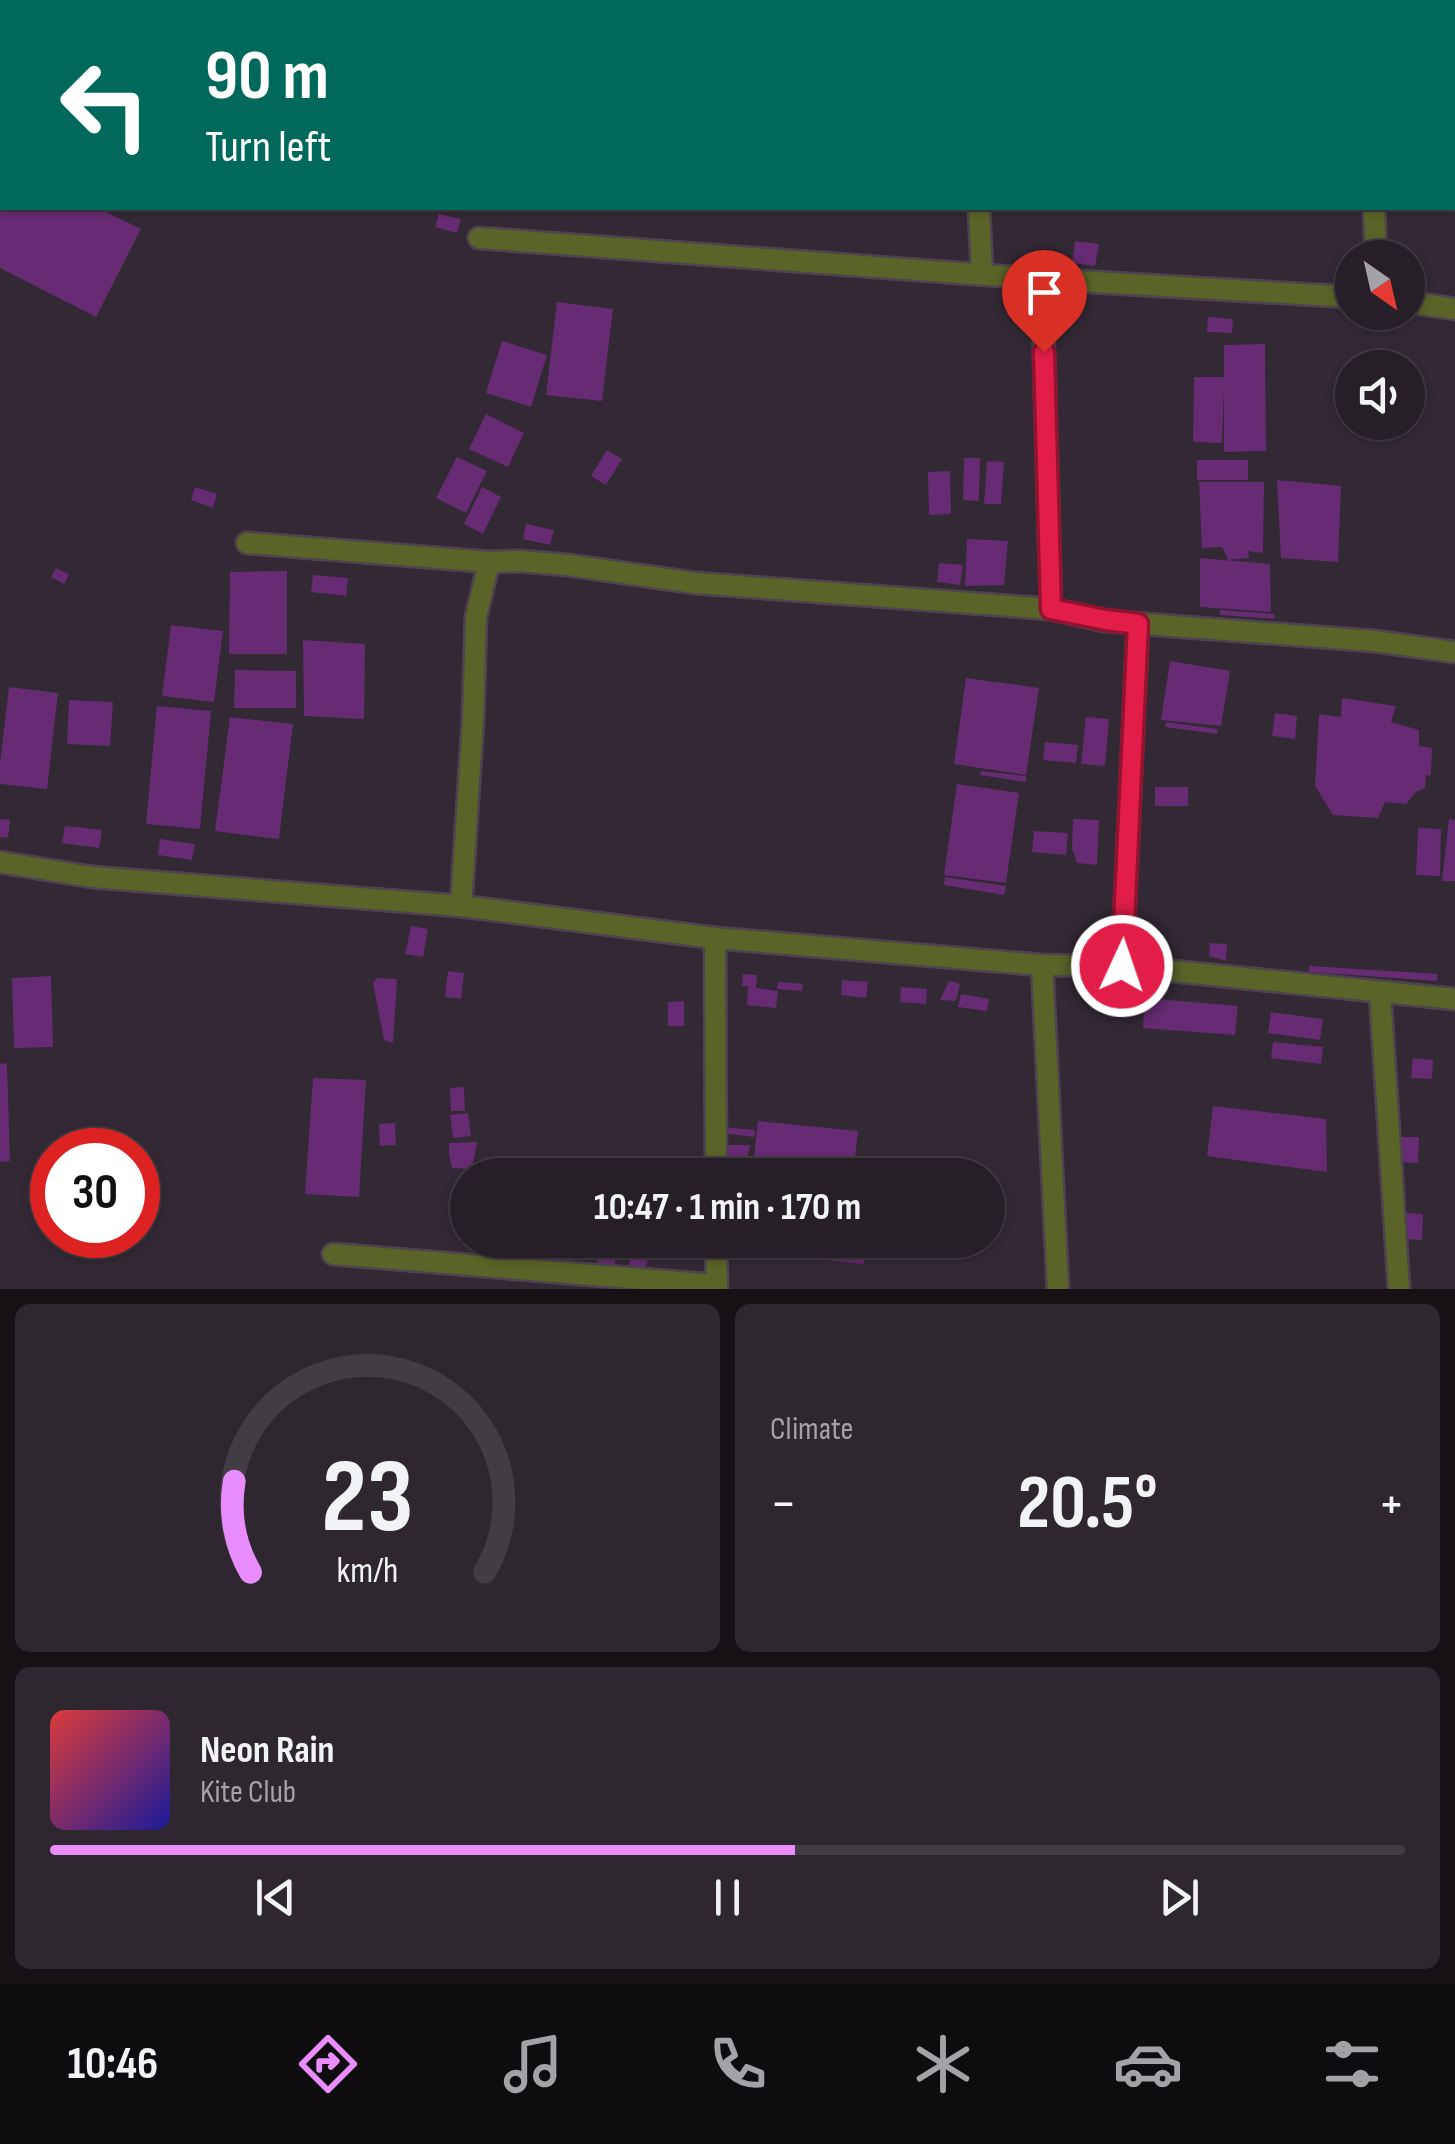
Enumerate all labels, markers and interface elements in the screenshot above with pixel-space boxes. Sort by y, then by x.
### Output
text: 90 m [205,35,329,119]
icon: left [40,40,170,170]
text: Turn left [205,120,331,175]
north arrow [1335,240,1425,330]
map controls [1335,240,1425,440]
pin [1002,250,1087,353]
icon: arrive [1017,265,1072,320]
button: sound [1335,350,1425,440]
position arrow [1070,914,1174,1018]
speed limit sign: 30 [30,1128,160,1258]
text: 10:47 · 1 min · 170 m [594,1185,861,1230]
text: Climate [770,1410,853,1449]
text: 23 [321,1436,414,1561]
text: 20.5° [1017,1459,1158,1550]
text: − [770,1471,797,1538]
text: + [1378,1471,1405,1538]
text: km/h [337,1550,398,1593]
text: Neon Rain [200,1728,334,1773]
text: Kite Club [200,1773,296,1812]
icon: previous [248,1870,303,1925]
icon: pause [700,1870,755,1925]
icon: next [1152,1870,1207,1925]
icon: directions [293,2029,363,2099]
icon: music [498,2029,568,2099]
icon: phone [703,2029,773,2099]
icon: climate [908,2029,978,2099]
icon: car [1113,2029,1183,2099]
icon: filters [1317,2029,1387,2099]
text: 10:46 [67,2037,158,2092]

